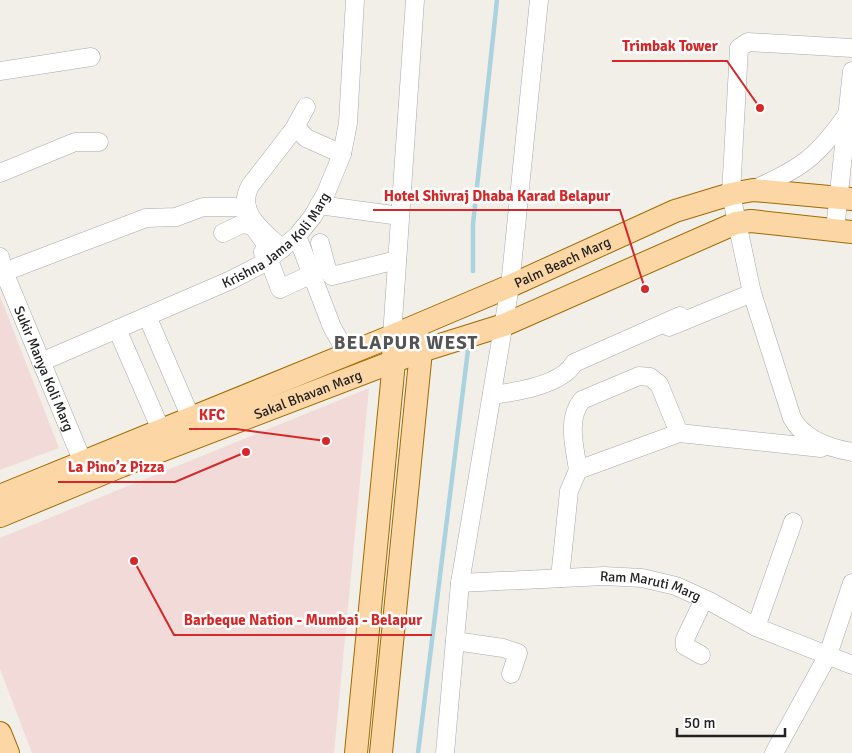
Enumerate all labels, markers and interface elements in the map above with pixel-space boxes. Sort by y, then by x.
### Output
callout: Trimbak Tower [612,31,727,61]
text: Trimbak Tower [622,37,718,55]
callout: Hotel Shivraj Dhaba Karad Belapur [373,180,620,210]
text: Hotel Shivraj Dhaba Karad Belapur [384,187,610,205]
street label: Krishna Jama Koli Marg [219,189,334,292]
street label: Palm Beach Marg [512,233,613,292]
street label: Sukir Manya Koli Marg [10,304,77,434]
district label: BELAPUR WEST [334,331,478,355]
street label: Sakal Bhavan Marg [252,366,364,423]
callout: KFC [189,399,236,429]
text: KFC [199,406,225,424]
callout: La Pino’z Pizza [58,452,175,482]
text: La Pino’z Pizza [68,458,165,476]
street label: Ram Maruti Marg [600,568,704,605]
callout: Barbeque Nation - Mumbai - Belapur [174,605,432,635]
text: Barbeque Nation - Mumbai - Belapur [184,611,422,629]
scale bar [677,706,784,738]
text: 50 m [684,714,715,732]

